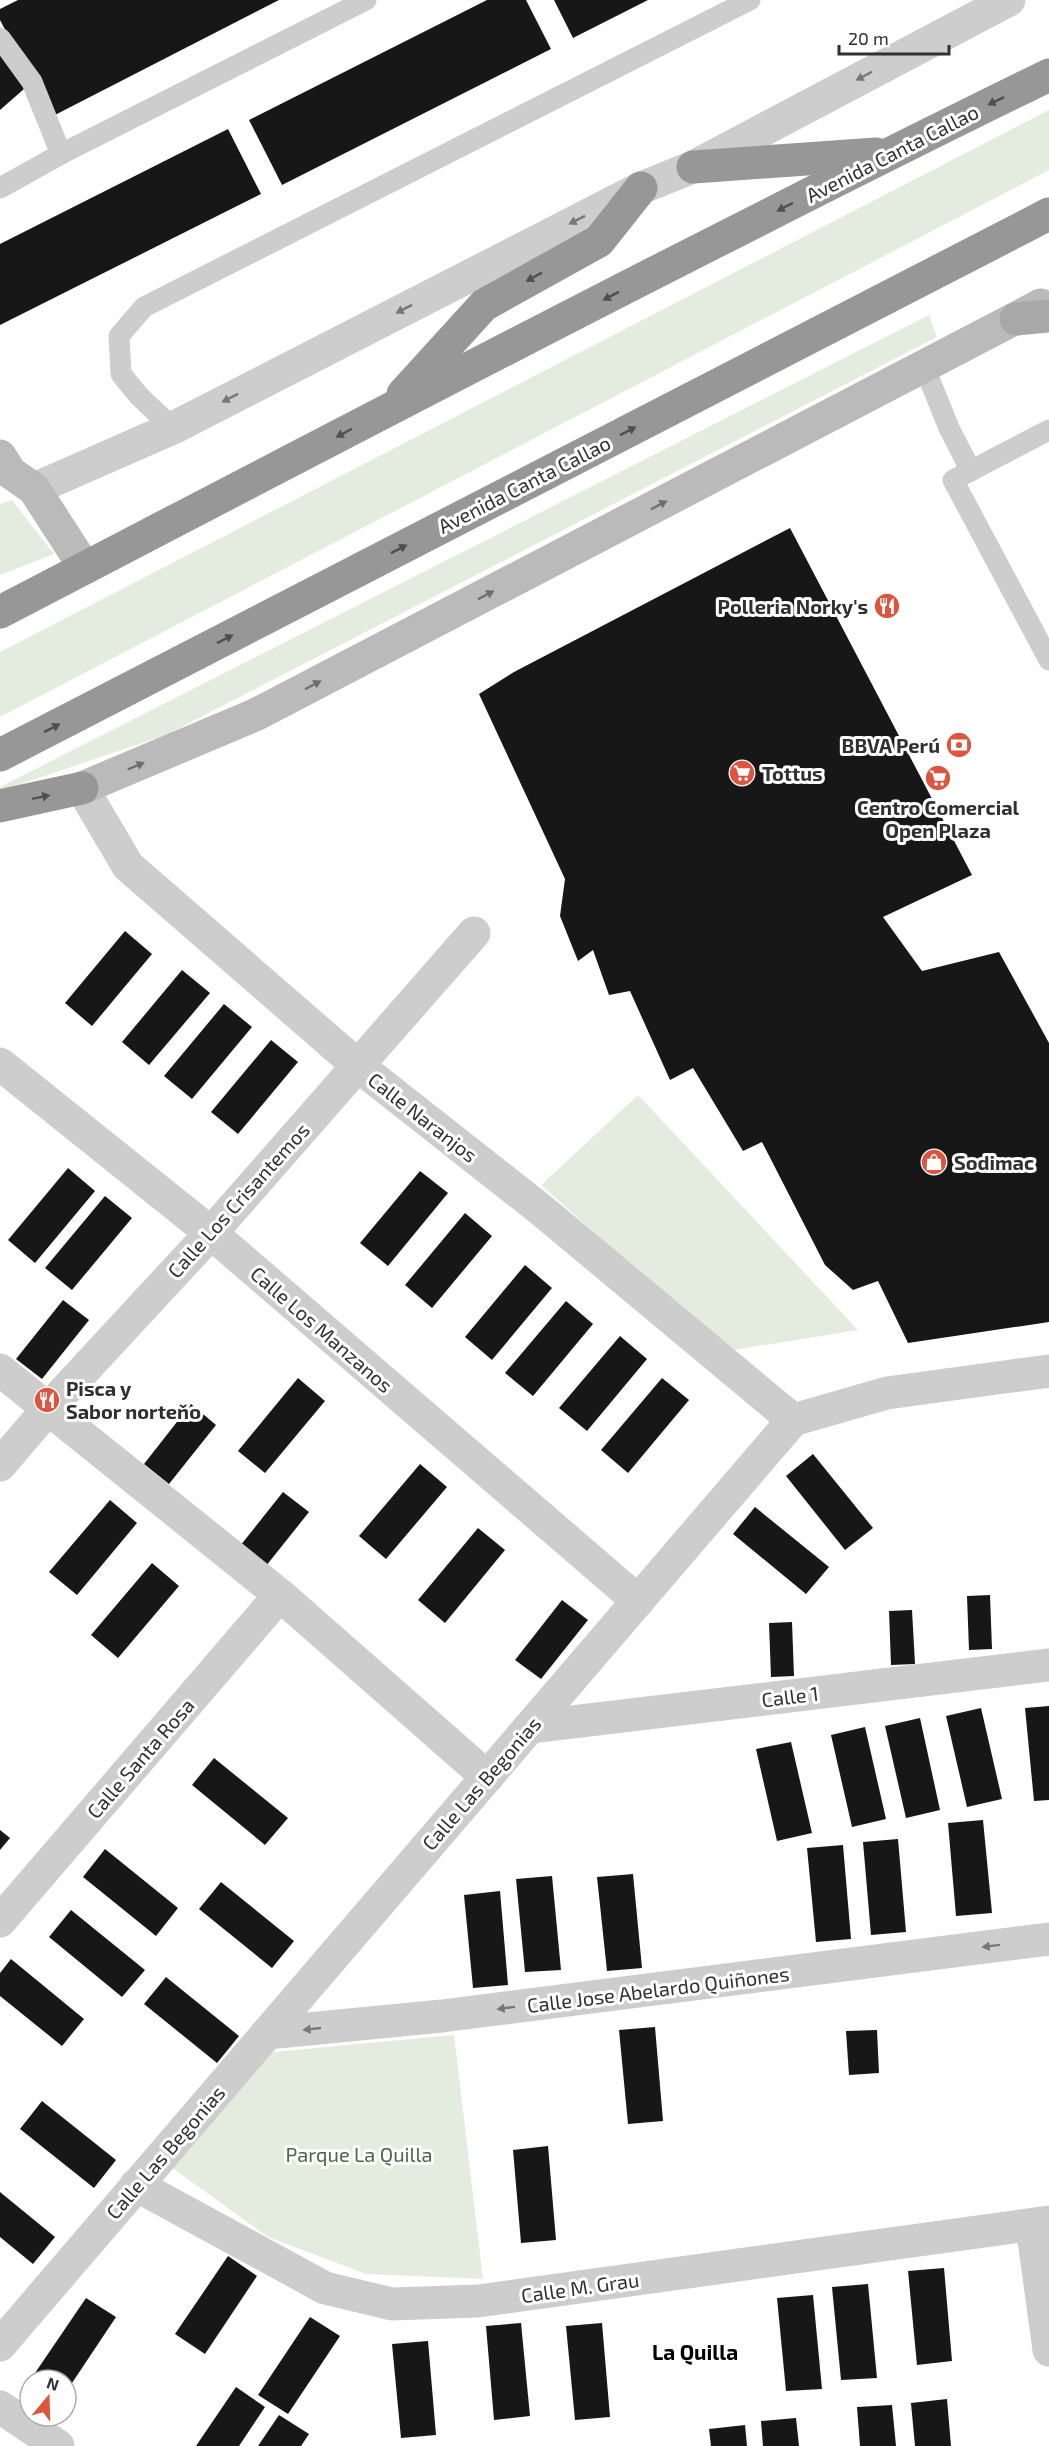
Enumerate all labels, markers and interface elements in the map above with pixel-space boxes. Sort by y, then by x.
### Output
scale bar [839,18,948,56]
text: 20 m [848,27,889,49]
one-way arrow [855,71,872,81]
one-way arrow [988,96,1005,105]
street label: Avenida Canta Callao [802,99,982,207]
one-way arrow [776,202,793,211]
one-way arrow [569,216,586,225]
one-way arrow [525,272,542,282]
one-way arrow [602,290,620,300]
one-way arrow [395,304,413,314]
one-way arrow [222,394,239,403]
one-way arrow [620,426,637,436]
one-way arrow [335,427,353,437]
street label: Avenida Canta Callao [434,430,614,538]
one-way arrow [650,500,667,510]
one-way arrow [390,544,407,554]
one-way arrow [478,590,495,600]
restaurant icon: Polleria Norky's [872,591,902,621]
place label: Polleria Norky's [718,594,868,619]
one-way arrow [217,634,234,643]
one-way arrow [305,680,322,690]
one-way arrow [44,723,61,733]
bank icon: BBVA Perú [944,730,974,760]
place label: BBVA Perú [842,733,940,757]
supermarket icon: Tottus [727,758,757,788]
one-way arrow [127,761,145,771]
place label: Tottus [762,761,823,785]
supermarket icon: Centro Comercial Open Plaza [923,763,953,793]
one-way arrow [32,792,51,801]
place label: Centro Comercial Open Plaza [857,795,1020,842]
street label: Calle Naranjos [364,1067,482,1167]
street label: Calle Los Crisantemos [162,1118,314,1282]
shop icon: Sodimac [919,1147,949,1177]
place label: Sodimac [954,1150,1034,1174]
street label: Calle Los Manzanos [246,1261,398,1397]
place label: Pisca y Sabor norteňo [66,1376,201,1423]
restaurant icon: Pisca y Sabor norteňo [32,1385,62,1415]
street label: Calle 1 [760,1681,820,1711]
street label: Calle Santa Rosa [81,1693,199,1823]
street label: Calle Las Begonias [417,1711,545,1855]
one-way arrow [981,1942,1000,1951]
street label: Calle Jose Abelardo Quiñones [526,1961,790,2017]
one-way arrow [496,2003,515,2013]
one-way arrow [302,2024,321,2034]
street label: Calle Las Begonias [101,2080,229,2224]
park label: Parque La Quilla [286,2142,432,2166]
street label: Calle M. Grau [519,2267,641,2307]
district label: La Quilla [652,2339,738,2365]
north arrow [18,2368,78,2428]
text: N [44,2372,62,2394]

